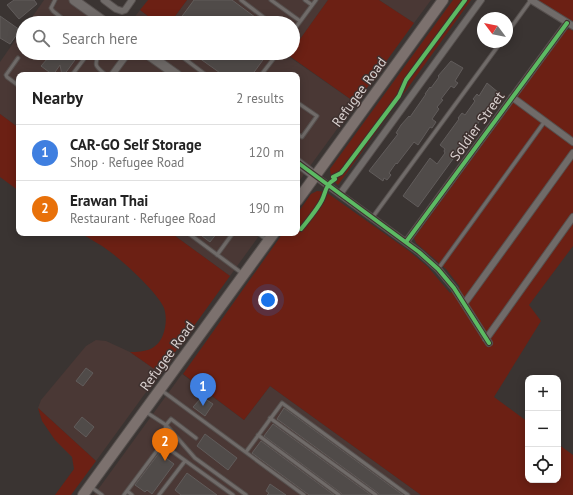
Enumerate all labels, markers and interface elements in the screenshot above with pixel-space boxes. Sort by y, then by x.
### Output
north arrow [477,12,513,48]
search box [16,16,300,60]
icon: search [30,27,52,49]
text: Search here [62,29,138,48]
street label: Refugee Road [328,54,390,130]
text: Nearby [32,87,83,109]
street label: Soldier Street [446,87,508,164]
text: 2 results [236,90,284,107]
text: CAR-GO Self Storage [70,135,202,154]
text: 1 [41,144,49,161]
text: 120 m [249,144,284,161]
text: Shop · Refugee Road [70,154,184,171]
text: Erawan Thai [70,191,148,210]
text: 2 [41,200,49,217]
text: 190 m [249,200,284,217]
text: Restaurant · Refugee Road [70,210,216,227]
your location [258,290,278,310]
street label: Refugee Road [136,318,198,394]
pin: 1 [190,373,216,406]
map controls [525,375,561,483]
button: + [525,375,561,411]
button: − [525,411,561,447]
pin: 2 [152,428,178,461]
button: locate [525,447,561,483]

